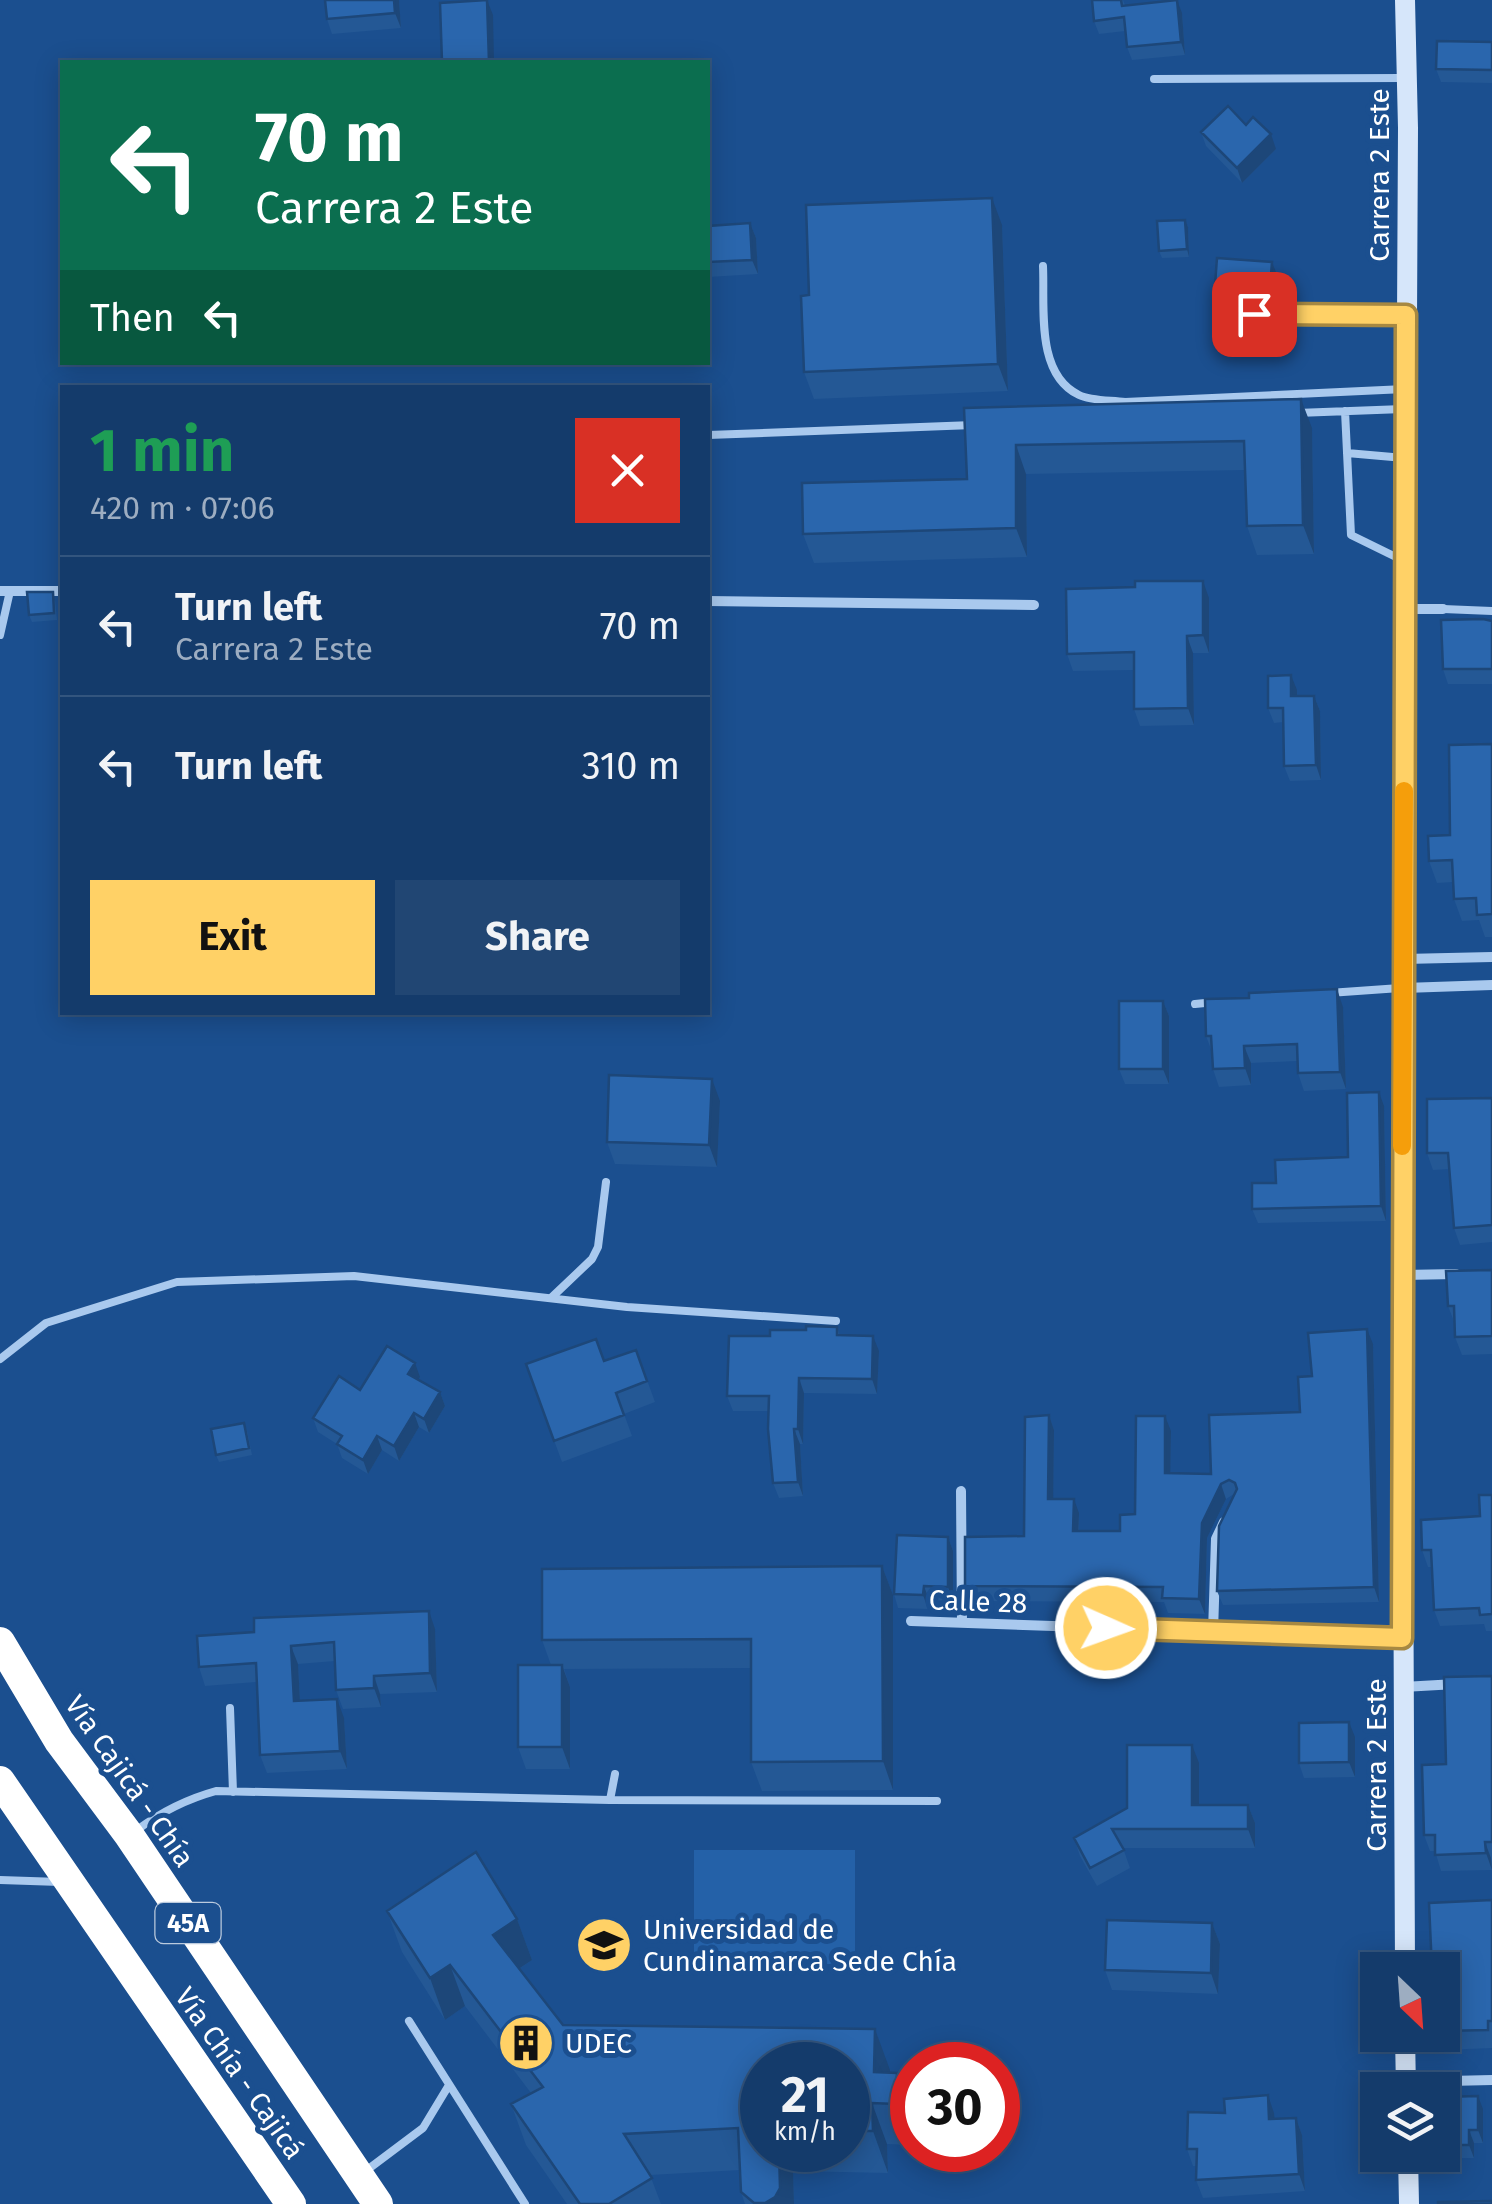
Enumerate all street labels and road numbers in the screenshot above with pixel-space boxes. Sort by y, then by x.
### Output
street label: Carrera 2 Este [1363,88,1396,262]
street label: Calle 28 [928,1583,1028,1620]
street label: Carrera 2 Este [1360,1678,1393,1852]
street label: Vía Cajicá - Chía [58,1689,201,1873]
road number: 45A [156,1903,220,1943]
street label: Vía Chía - Cajicá [168,1981,311,2165]

